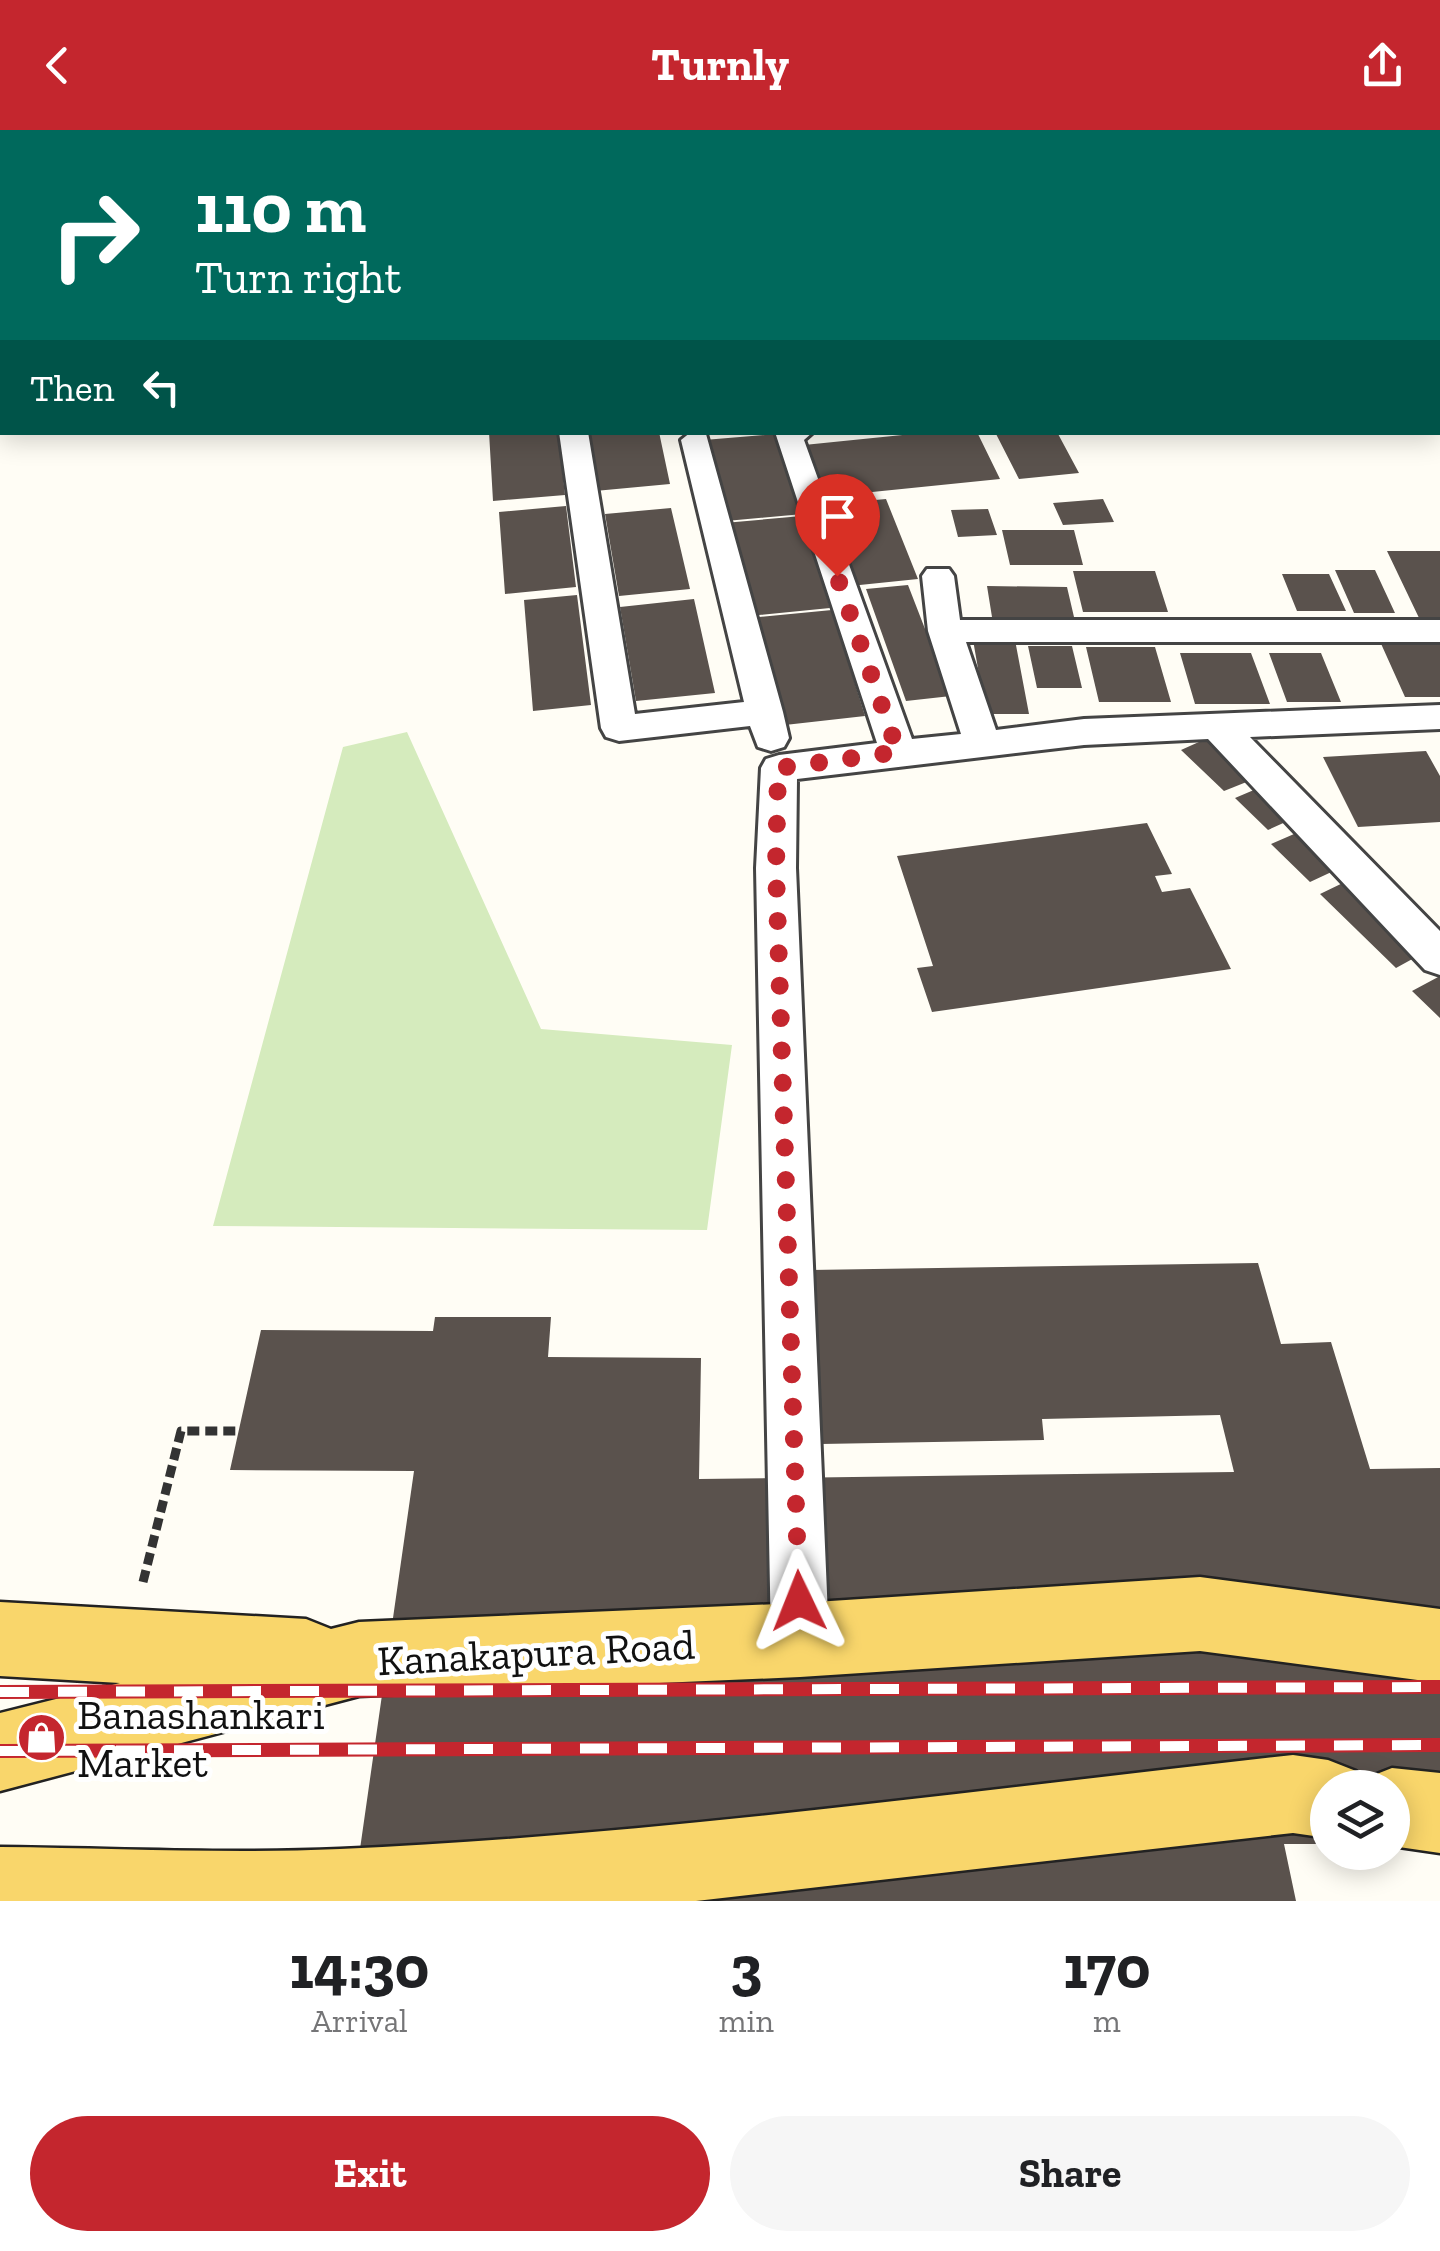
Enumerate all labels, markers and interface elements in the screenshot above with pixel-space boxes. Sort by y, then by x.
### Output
icon: back [30,38,85,93]
text: Turnly [651,38,789,92]
icon: share [1355,38,1410,93]
text: 110 m [195,166,366,250]
icon: right [30,170,160,300]
text: Turn right [195,251,401,305]
icon: left [134,360,189,415]
text: Then [30,365,114,411]
pin [795,474,880,577]
icon: arrive [810,489,865,544]
position arrow [747,1549,851,1653]
street label: Kanakapura Road [376,1619,696,1686]
place label: Banashankari Market [77,1689,325,1788]
shop icon: Banashankari Market [16,1712,68,1764]
map controls [1310,1770,1410,1870]
button: layers [1310,1770,1410,1870]
text: 14:30 [289,1931,429,2003]
text: 3 [730,1931,762,2003]
text: 170 [1063,1931,1151,2003]
text: Arrival [311,2002,408,2040]
text: min [719,2002,774,2040]
text: m [1093,2002,1121,2040]
button: Exit [30,2116,710,2231]
button: Share [730,2116,1410,2231]

